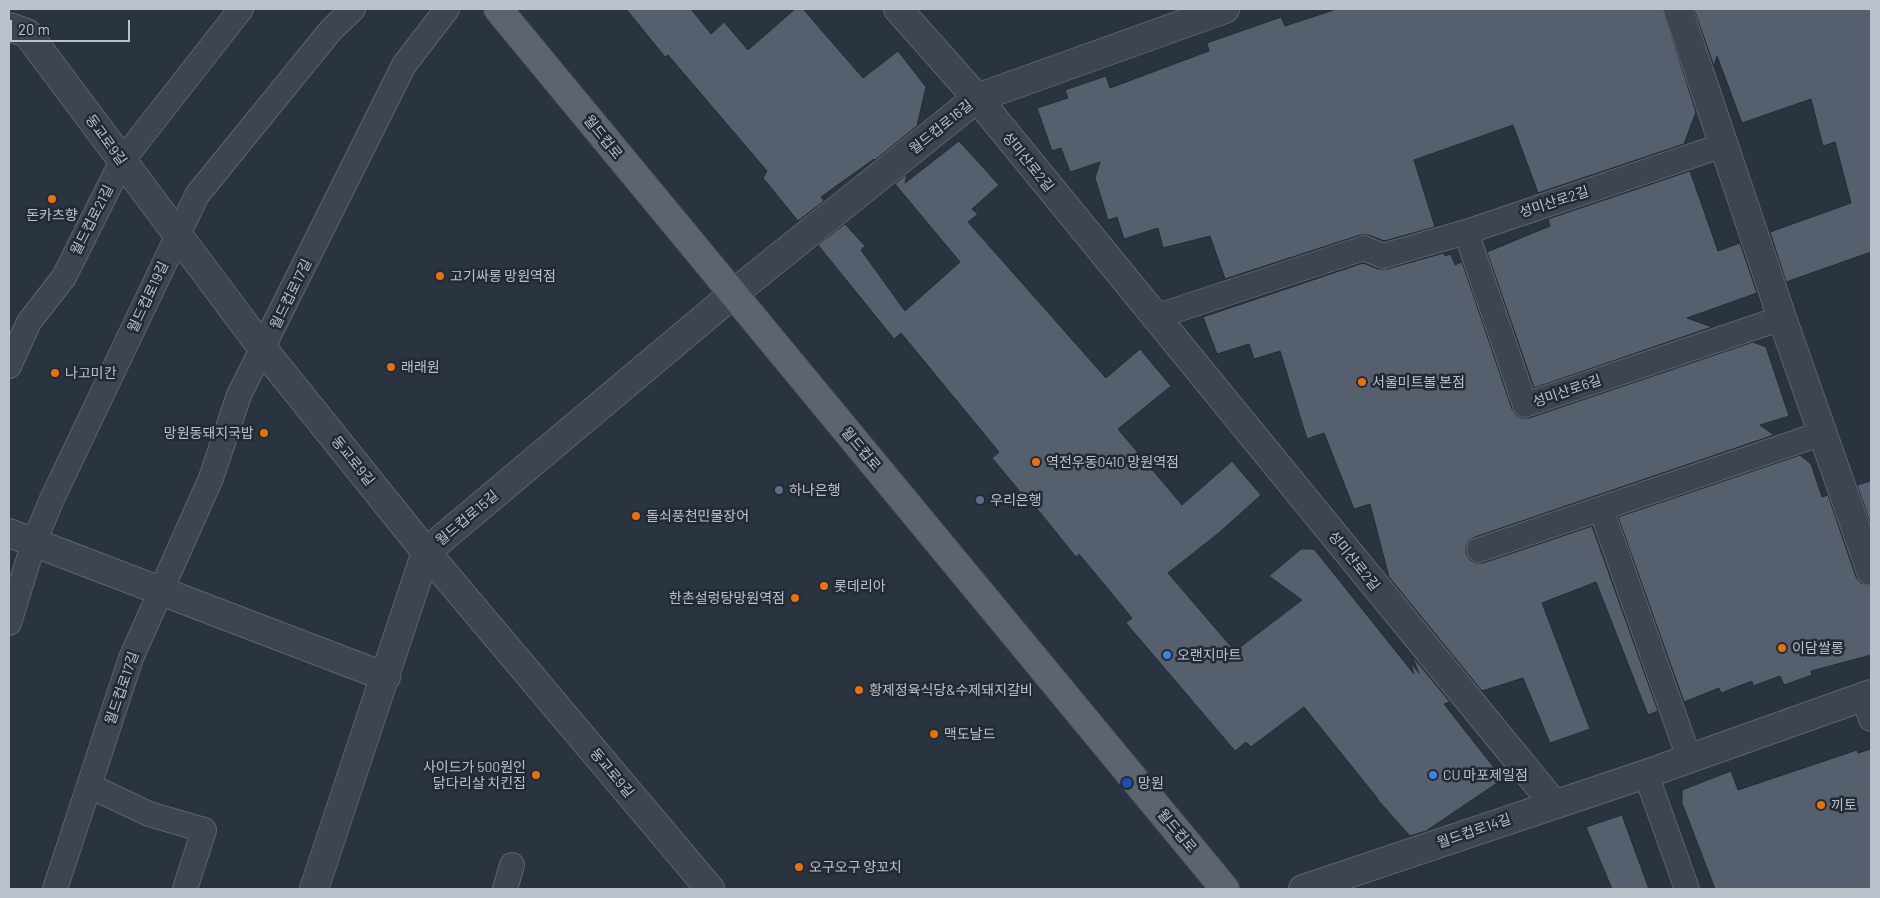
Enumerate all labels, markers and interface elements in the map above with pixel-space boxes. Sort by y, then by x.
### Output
scale bar [12,10,132,42]
text: 20 m [18,20,50,38]
street label: 월드컵로16길 [906,96,976,158]
street label: 동교로9길 [82,111,130,169]
street label: 월드컵로 [580,112,626,162]
street label: 성미산로2길 [999,129,1057,195]
street label: 월드컵로21길 [67,182,117,258]
street label: 성미산로2길 [1517,183,1591,221]
marker: 돈카츠향 [46,193,58,205]
place label: 돈카츠향 [26,207,78,223]
street label: 월드컵로17길 [267,256,315,332]
street label: 월드컵로19길 [124,259,172,335]
place label: 고기싸롱 망원역점 [450,268,556,284]
marker: 고기싸롱 망원역점 [434,270,446,282]
place label: 래래원 [401,359,440,375]
marker: 래래원 [385,361,397,373]
place label: 나고미칸 [65,365,117,381]
marker: 나고미칸 [49,367,61,379]
street label: 성미산로6길 [1530,371,1604,411]
place label: 서울미트볼 본점 [1372,374,1465,390]
marker: 서울미트볼 본점 [1356,376,1368,388]
street label: 월드컵로 [838,424,884,474]
place label: 망원동돼지국밥 [164,425,254,441]
marker: 망원동돼지국밥 [258,427,270,439]
street label: 동교로9길 [328,433,378,489]
place label: 역전우동0410 망원역점 [1046,454,1179,470]
marker: 역전우동0410 망원역점 [1030,456,1042,468]
place label: 하나은행 [789,482,841,498]
marker: 하나은행 [773,484,785,496]
street label: 월드컵로15길 [432,487,502,549]
place label: 우리은행 [990,492,1042,508]
marker: 우리은행 [974,494,986,506]
place label: 돌쇠풍천민물장어 [646,508,749,524]
marker: 돌쇠풍천민물장어 [630,510,642,522]
street label: 성미산로2길 [1325,528,1383,594]
place label: 롯데리아 [834,578,886,594]
marker: 롯데리아 [818,580,830,592]
place label: 한촌설렁탕망원역점 [669,590,785,606]
marker: 한촌설렁탕망원역점 [789,592,801,604]
place label: 이담쌀롱 [1792,640,1844,656]
marker: 이담쌀롱 [1776,642,1788,654]
place label: 오랜지마트 [1177,647,1241,663]
street label: 월드컵로17길 [102,649,142,727]
marker: 오랜지마트 [1161,649,1173,661]
place label: 황제정육식당&수제돼지갈비 [869,682,1033,698]
marker: 황제정육식당&수제돼지갈비 [853,684,865,696]
place label: 맥도날드 [944,726,996,742]
marker: 맥도날드 [928,728,940,740]
street label: 동교로9길 [587,745,637,801]
place label: 사이드가 500원인 닭다리살 치킨집 [423,759,526,792]
place label: CU 마포제일점 [1443,767,1528,783]
marker: 사이드가 500원인 닭다리살 치킨집 [530,769,542,781]
marker: CU 마포제일점 [1427,769,1439,781]
place label: 망원 [1138,775,1164,791]
marker: 망원 [1120,776,1134,790]
place label: 끼토 [1831,797,1857,813]
marker: 끼토 [1815,799,1827,811]
street label: 월드컵로 [1154,806,1200,856]
street label: 월드컵로14길 [1435,811,1513,851]
place label: 오구오구 양꼬치 [809,859,902,875]
marker: 오구오구 양꼬치 [793,861,805,873]

